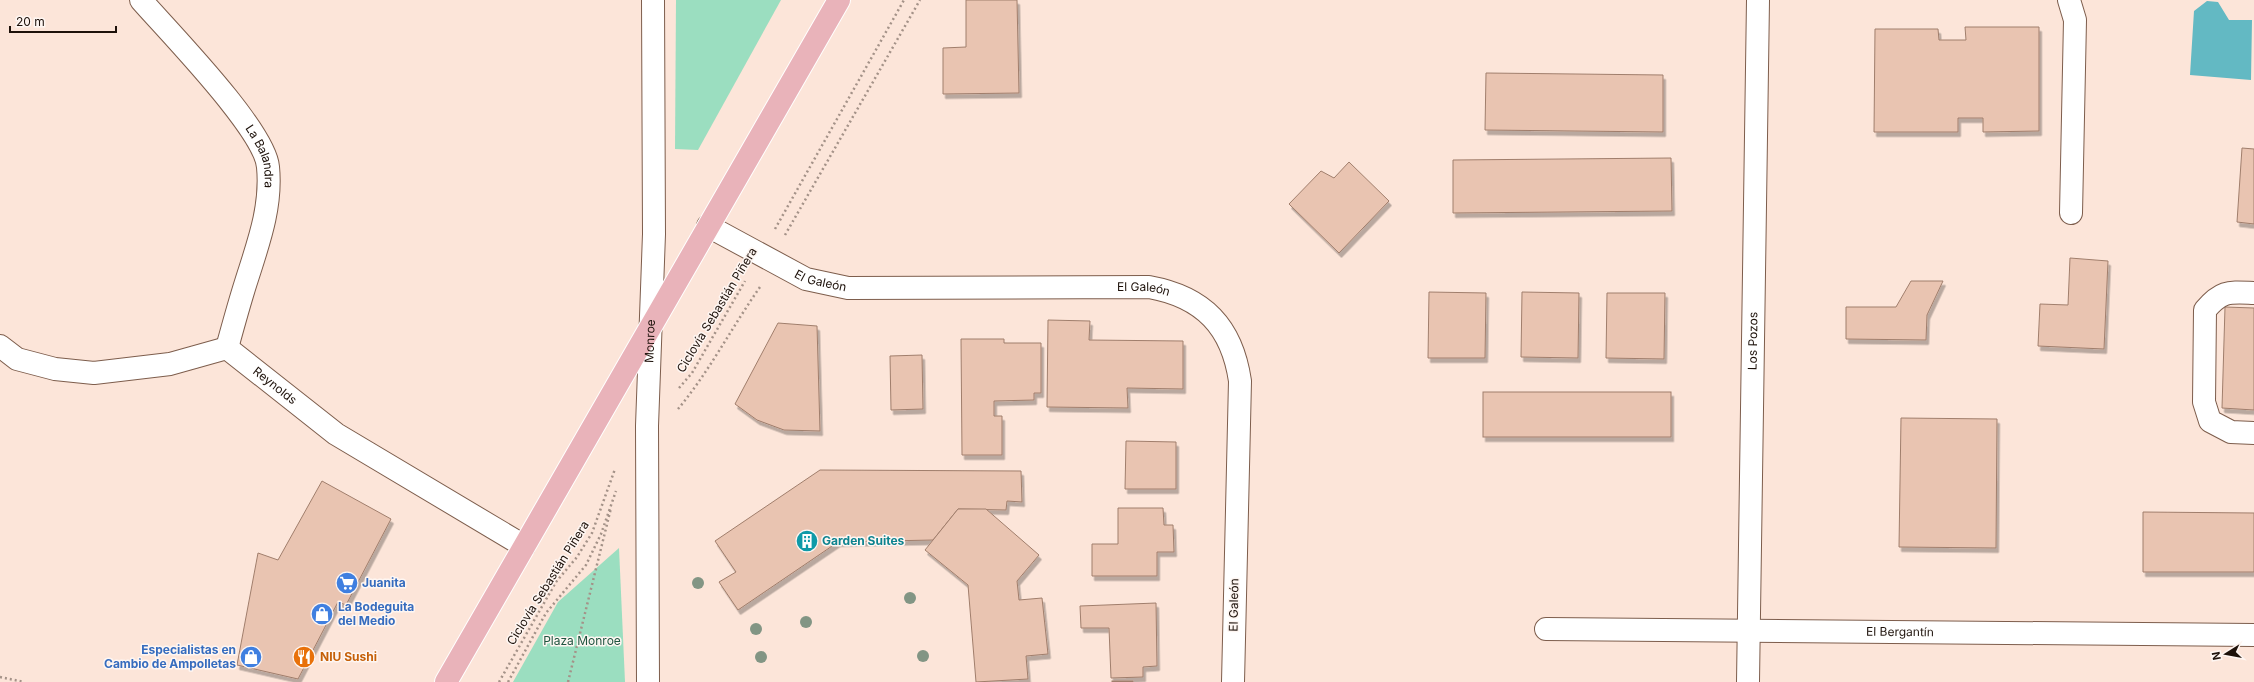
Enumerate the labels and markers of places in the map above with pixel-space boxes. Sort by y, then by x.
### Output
building icon: Garden Suites [794,528,820,554]
place label: Garden Suites [822,533,905,548]
supermarket icon: Juanita [334,570,360,596]
place label: Juanita [362,575,406,590]
place label: La Bodeguita del Medio [338,599,414,628]
shop icon: La Bodeguita del Medio [309,601,335,627]
place label: Especialistas en Cambio de Ampolletas [104,642,236,671]
shop icon: Especialistas en Cambio de Ampolletas [238,644,264,670]
restaurant icon: NIU Sushi [291,644,317,670]
place label: NIU Sushi [320,649,377,664]

